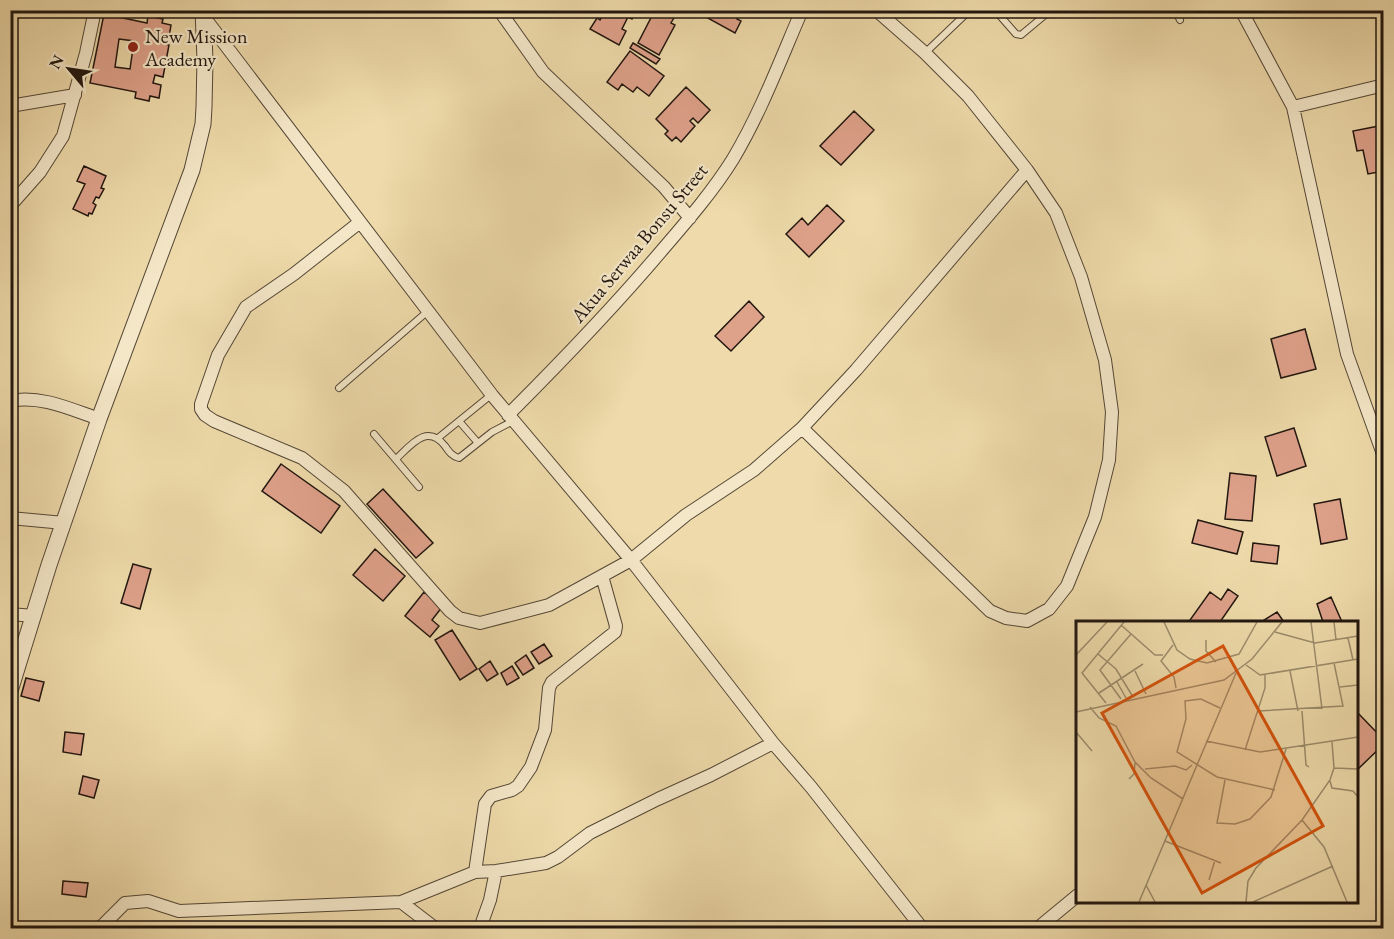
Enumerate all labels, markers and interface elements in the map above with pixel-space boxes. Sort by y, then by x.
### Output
place label: New Mission Academy [144,23,248,72]
north arrow [39,39,99,99]
marker: New Mission Academy [126,40,140,54]
text: N [44,51,69,73]
street label: Akua Serwaa Bonsu Street [564,157,714,329]
inset map [1076,621,1358,903]

